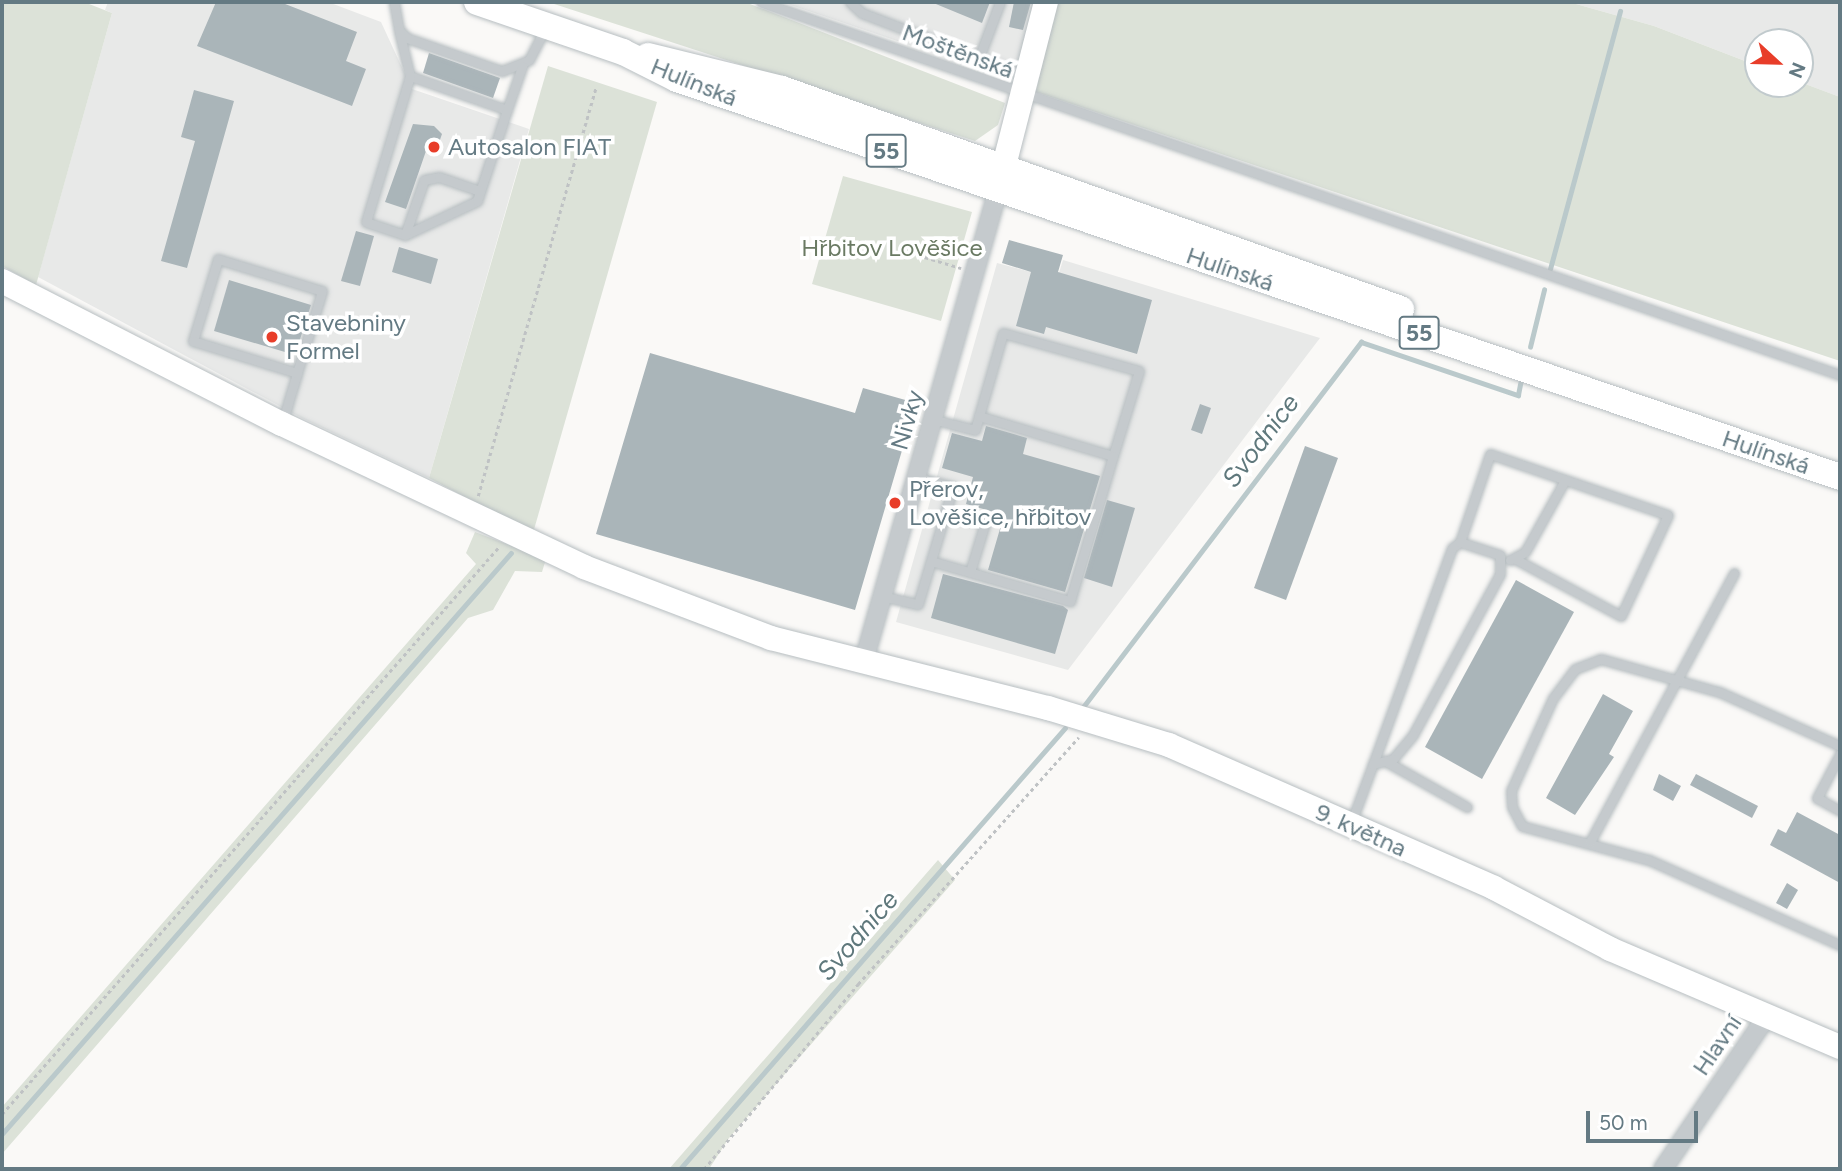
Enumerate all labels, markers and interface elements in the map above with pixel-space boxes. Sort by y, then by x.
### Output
street label: Moštěnská [899,18,1017,84]
north arrow [1744,28,1814,98]
street label: Hulínská [647,52,741,112]
text: N [1784,59,1810,81]
road number: 55 [865,132,907,170]
place label: Autosalon FIAT [448,133,611,161]
marker: Autosalon FIAT [426,139,442,155]
park label: Hřbitov Lověšice [801,234,983,262]
street label: Hulínská [1183,241,1277,297]
place label: Stavebniny Formel [286,309,406,365]
road number: 55 [1398,314,1440,352]
marker: Stavebniny Formel [264,329,280,345]
street label: Nivky [885,387,929,453]
water label: Svodnice [1216,388,1306,494]
street label: Hulínská [1719,424,1813,480]
place label: Přerov, Lověšice, hřbitov [909,475,1091,531]
marker: Přerov, Lověšice, hřbitov [887,495,903,511]
street label: 9. května [1311,797,1411,863]
water label: Svodnice [811,885,905,987]
street label: Hlavní [1686,1009,1748,1081]
scale bar [1590,1098,1702,1142]
text: 50 m [1599,1110,1648,1135]

